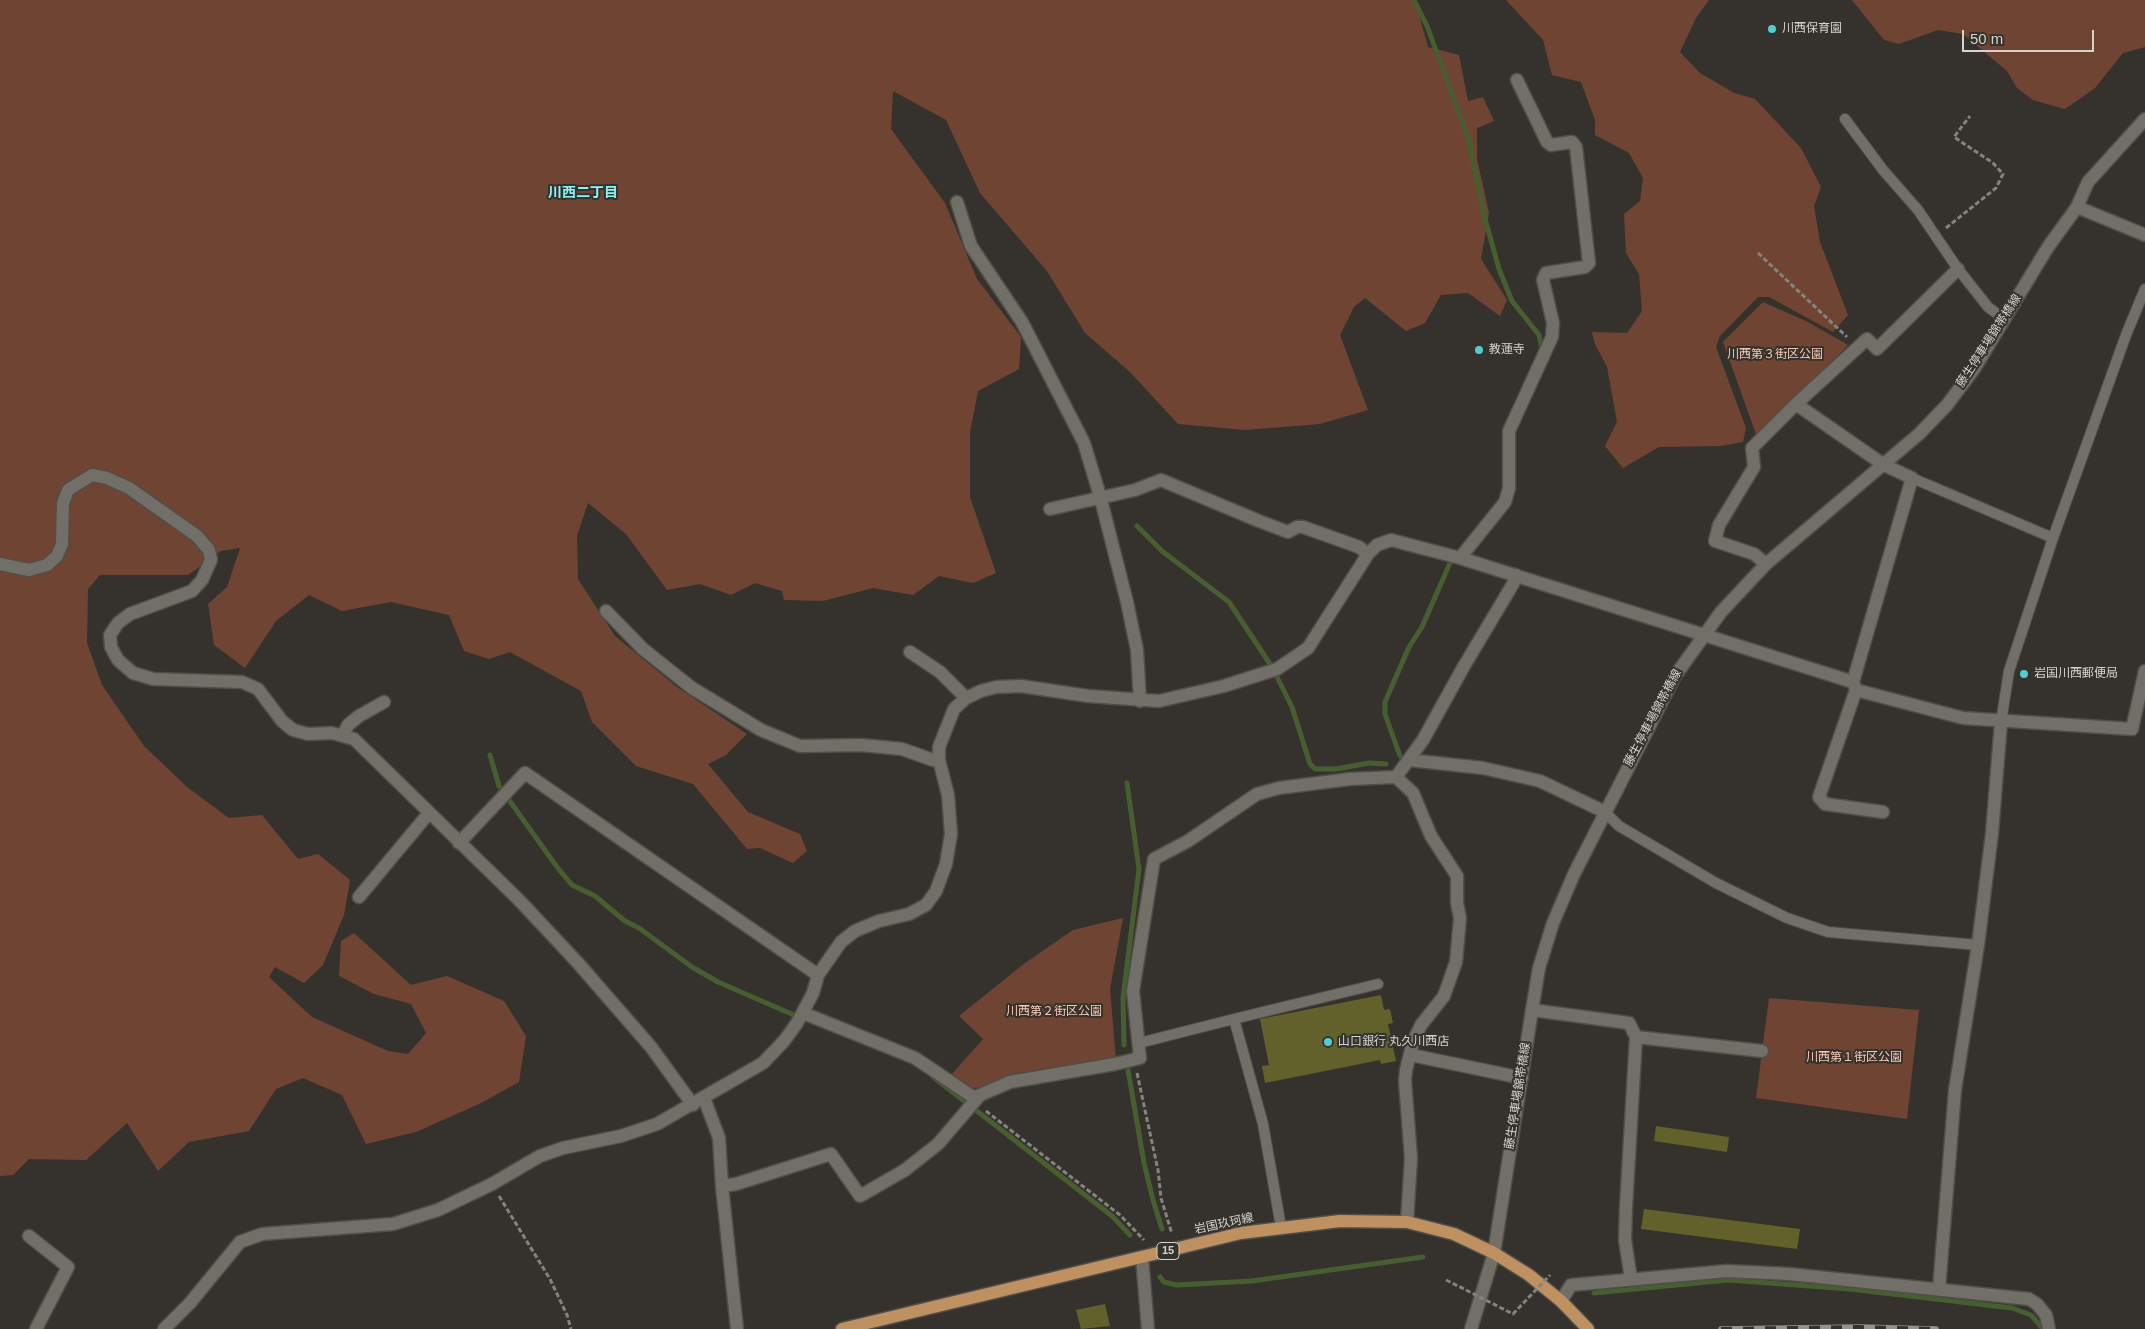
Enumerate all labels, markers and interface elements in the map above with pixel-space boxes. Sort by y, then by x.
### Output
scale bar [1965,20,2098,52]
place label: 川西保育園 [1782,22,1842,36]
marker: 川西保育園 [1766,23,1778,35]
text: 50 m [1970,30,2003,47]
district label: 川西二丁目 [548,185,618,201]
street label: 藤生停車場錦帯橋線 [1954,292,2024,390]
place label: 教蓮寺 [1489,343,1525,357]
marker: 教蓮寺 [1473,344,1485,356]
park label: 川西第３街区公園 [1727,348,1823,362]
street label: 藤生停車場錦帯橋線 [1621,667,1685,769]
place label: 岩国川西郵便局 [2034,667,2118,681]
marker: 岩国川西郵便局 [2018,668,2030,680]
park label: 川西第２街区公園 [1006,1005,1102,1019]
place label: 山口銀行 丸久川西店 [1338,1035,1449,1049]
marker: 山口銀行 丸久川西店 [1322,1036,1334,1048]
street label: 藤生停車場錦帯橋線 [1502,1042,1534,1150]
park label: 川西第１街区公園 [1806,1051,1902,1065]
street label: 岩国玖珂線 [1193,1211,1255,1237]
road number: 15 [1157,1242,1179,1260]

